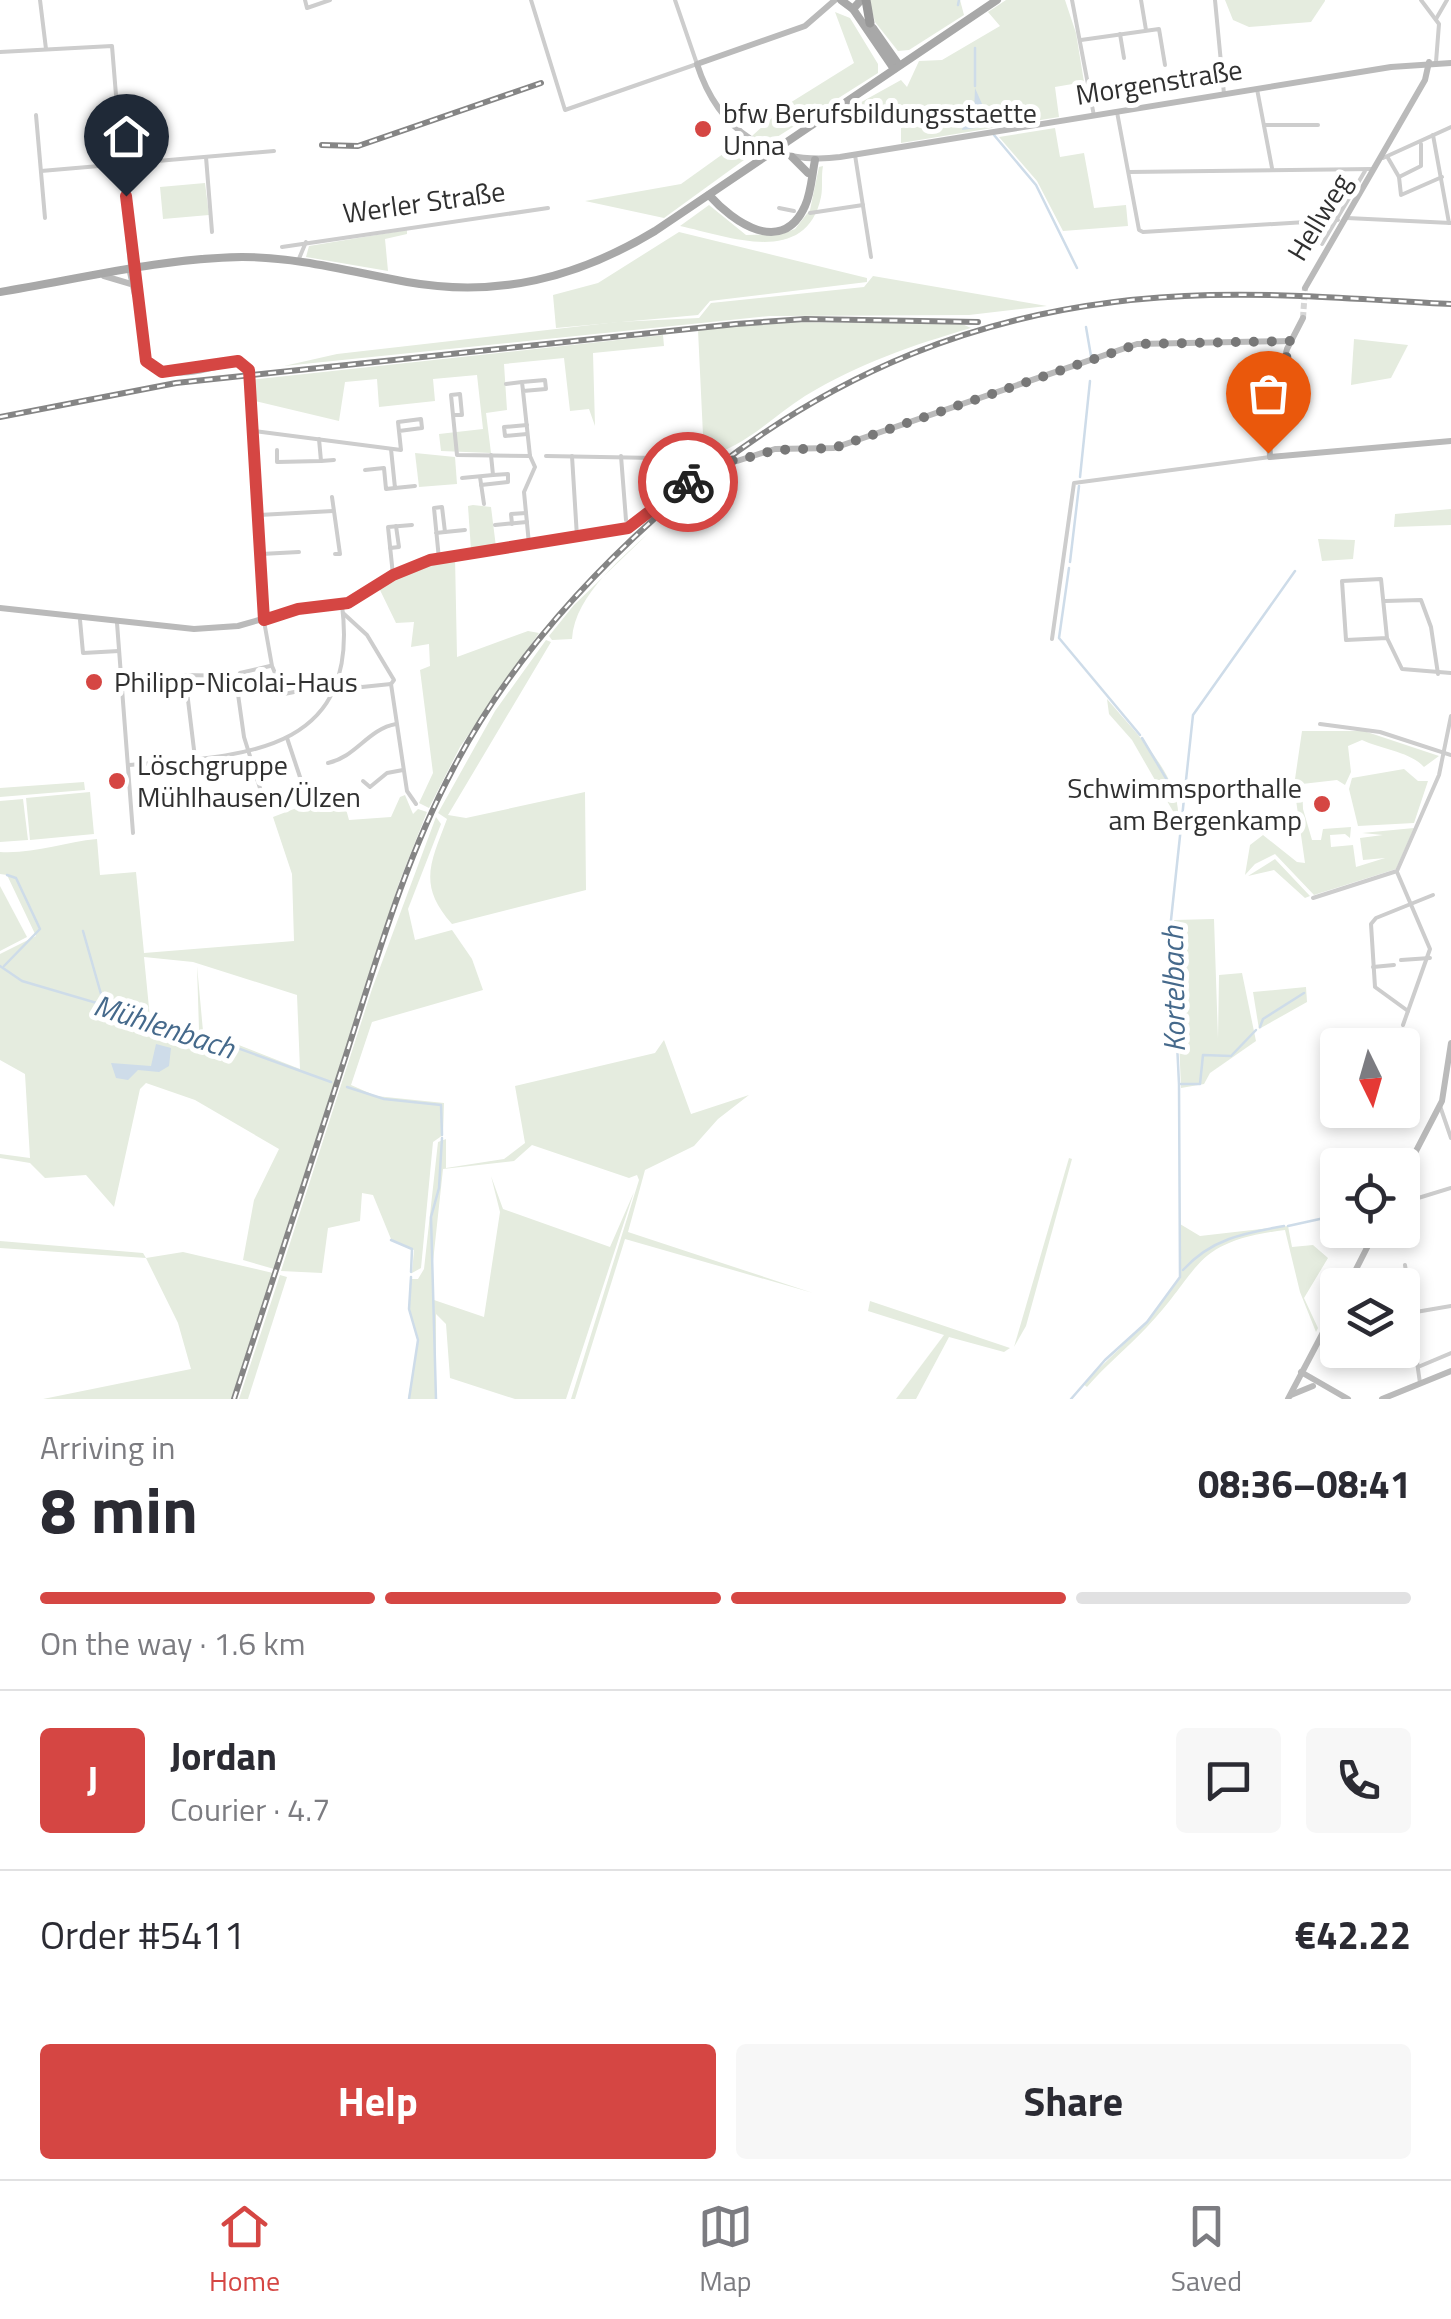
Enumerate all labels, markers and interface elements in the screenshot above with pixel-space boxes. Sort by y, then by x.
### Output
street label: Morgenstraße [1073,47,1245,116]
place label: bfw Berufsbildungsstaette Unna [723,91,1037,166]
pin [84,94,169,197]
icon: home [99,109,154,164]
marker: bfw Berufsbildungsstaette Unna [692,118,714,140]
street label: Hellweg [1276,165,1362,269]
street label: Werler Straße [340,169,508,234]
pin [1226,351,1311,454]
icon: bag [1241,366,1296,421]
courier [638,432,738,532]
icon: bike [661,455,716,510]
place label: Philipp-Nicolai-Haus [114,660,358,703]
marker: Philipp-Nicolai-Haus [83,671,105,693]
place label: Löschgruppe Mühlhausen/Ülzen [137,743,361,818]
place label: Schwimmsporthalle am Bergenkamp [1067,766,1302,841]
marker: Löschgruppe Mühlhausen/Ülzen [106,770,128,792]
marker: Schwimmsporthalle am Bergenkamp [1311,793,1333,815]
water label: Kortelbach [1149,924,1197,1053]
water label: Mühlenbach [88,982,242,1071]
north arrow [1320,1028,1420,1128]
map controls [1320,1028,1420,1368]
button: locate [1320,1148,1420,1248]
button: layers [1320,1268,1420,1368]
text: Arriving in [40,1423,176,1471]
text: 08:36–08:41 [1198,1455,1411,1513]
text: 8 min [40,1459,198,1558]
text: On the way · 1.6 km [40,1619,305,1667]
text: Jordan [170,1727,277,1785]
button: chat [1176,1728,1281,1833]
button: phone [1306,1728,1411,1833]
text: J [87,1751,98,1809]
text: Courier · 4.7 [170,1785,330,1833]
text: Order #5411 [40,1906,245,1964]
text: €42.22 [1295,1906,1411,1964]
button: Help [40,2044,716,2159]
button: Share [736,2044,1411,2159]
tab: Home [209,2199,280,2302]
tab: Map [698,2199,753,2302]
tab: Saved [1171,2199,1242,2302]

